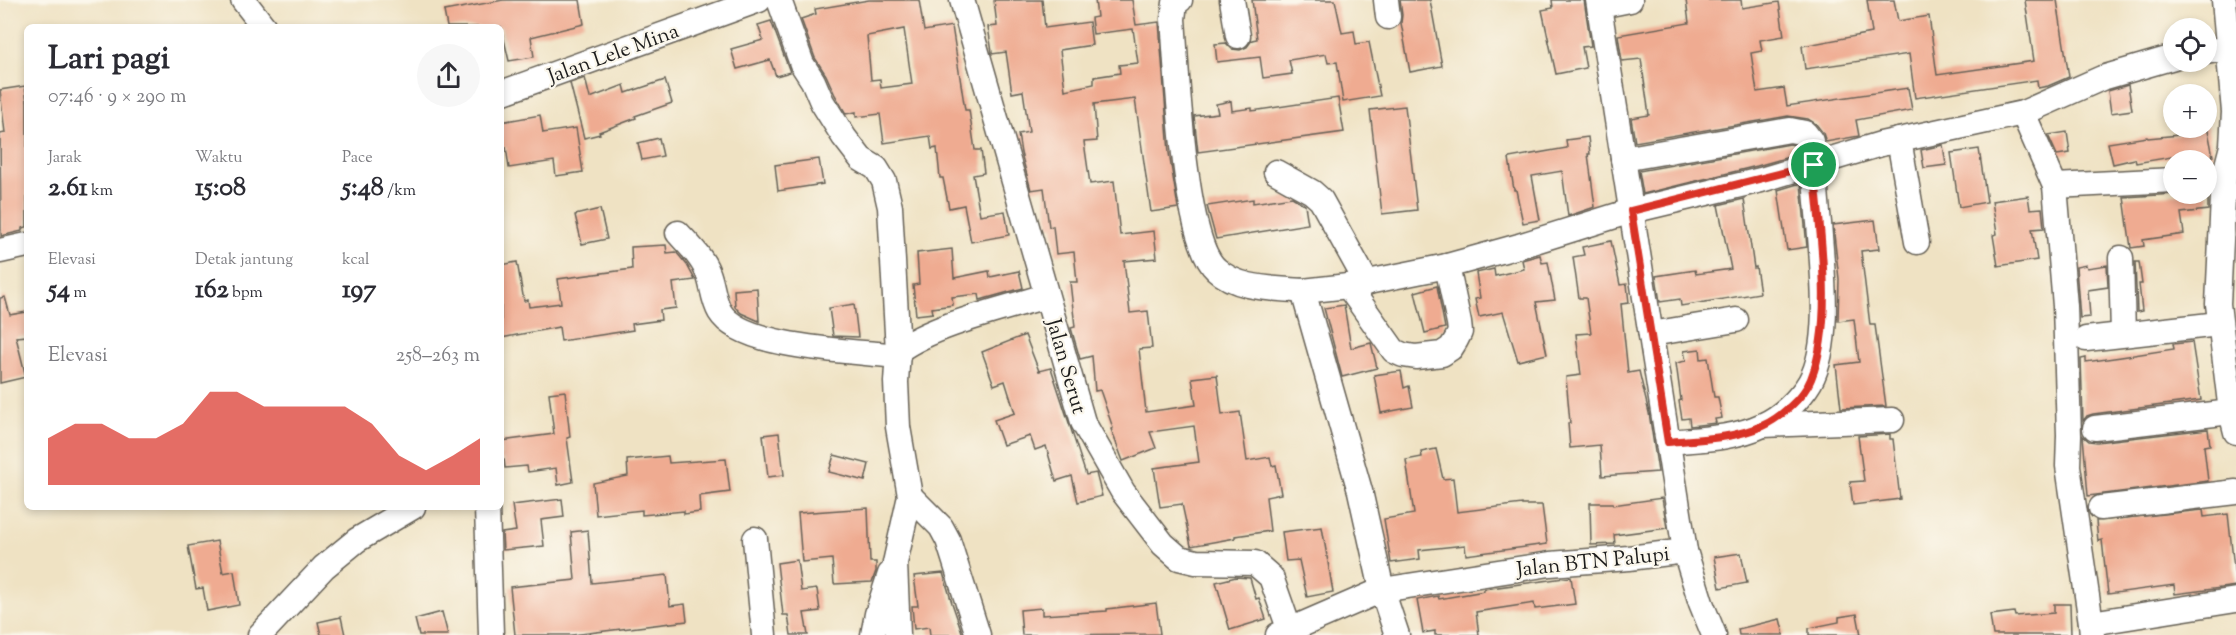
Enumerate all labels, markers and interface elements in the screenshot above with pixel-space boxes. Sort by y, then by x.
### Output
street label: Jalan Lele Mina [543,17,684,93]
map controls [2163,18,2217,204]
button: locate [2163,18,2217,72]
text: Lari pagi [48,36,170,84]
button: share [417,44,480,107]
text: 07:46 · 9 × 290 m [48,83,186,112]
button: + [2163,84,2217,138]
pin [1788,139,1839,190]
text: Jarak [48,147,82,170]
text: Waktu [195,147,242,170]
text: Pace [342,147,373,170]
icon: arrive [1797,148,1830,181]
button: − [2163,150,2217,204]
text: 2.61 [48,170,88,207]
text: 15:08 [195,170,246,207]
text: 5:48 [342,170,384,207]
text: km [88,180,113,203]
text: /km [384,180,416,203]
text: Elevasi [48,249,96,272]
text: Detak jantung [195,249,293,272]
text: kcal [342,249,370,272]
text: 54 [48,272,70,309]
text: 162 [195,272,229,309]
text: 197 [342,272,376,309]
text: m [70,282,87,305]
text: bpm [229,282,263,305]
street label: Jalan Serut [1037,315,1093,418]
text: Elevasi [48,342,108,371]
text: 258–263 m [396,342,480,371]
street label: Jalan BTN Palupi [1514,540,1671,586]

